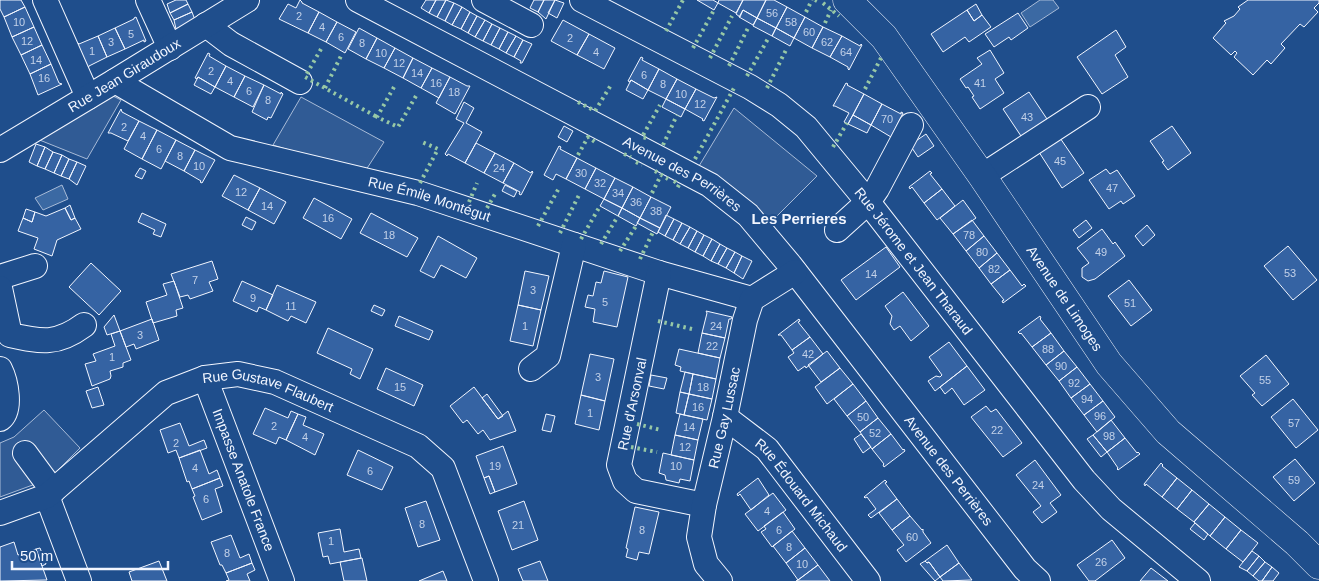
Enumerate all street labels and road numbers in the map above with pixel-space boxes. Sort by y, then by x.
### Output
street label: Rue Jean Giraudoux [65,35,183,115]
street label: Avenue des Perrières [620,133,744,215]
street label: Rue Émile Montégut [367,173,493,225]
street label: Rue Jérome et Jean Tharaud [851,184,976,338]
street label: Avenue de Limoges [1023,243,1106,354]
street label: Rue d'Arsonval [614,356,650,452]
street label: Rue Gay Lussac [705,365,743,470]
street label: Rue Gustave Flaubert [201,366,336,415]
street label: Impasse Anatole France [209,406,278,554]
street label: Avenue des Perrières [901,412,996,529]
street label: Rue Édouard Michaud [752,435,850,555]

